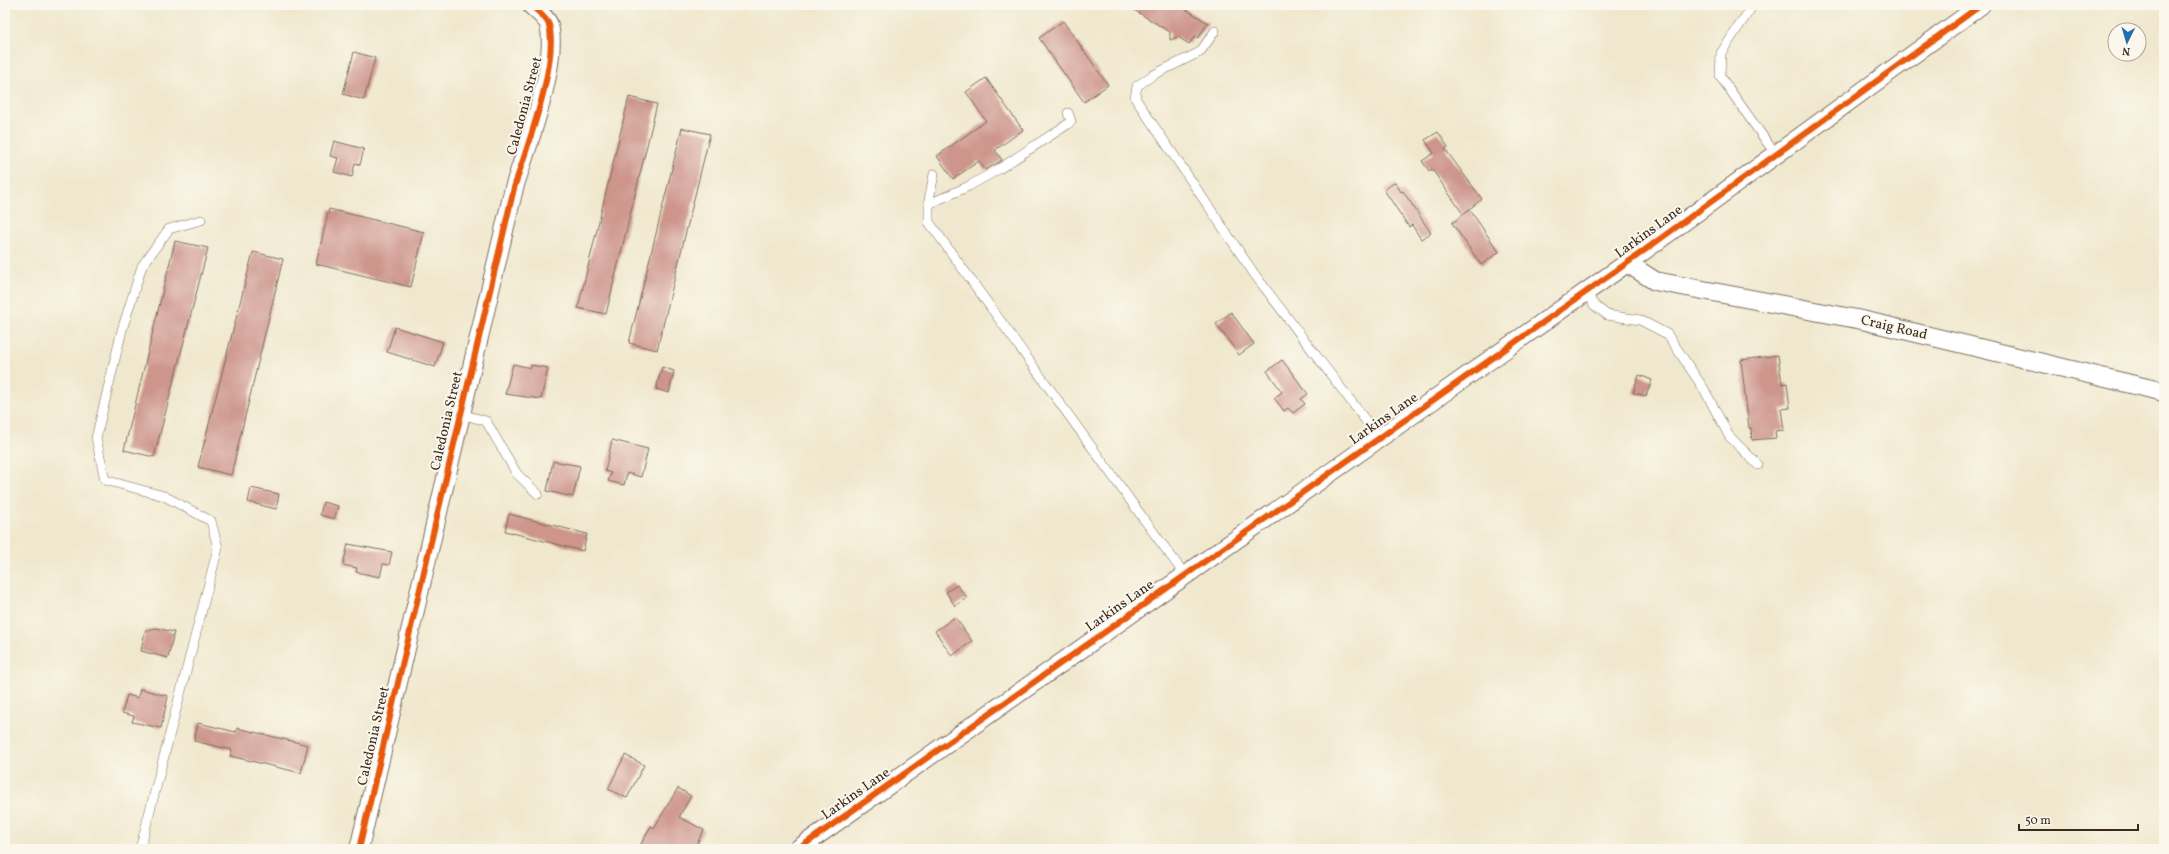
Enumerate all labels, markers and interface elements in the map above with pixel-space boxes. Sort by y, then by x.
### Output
north arrow [2107,22,2147,62]
text: N [2122,43,2131,58]
street label: Caledonia Street [503,55,547,157]
street label: Larkins Lane [1611,201,1687,263]
street label: Craig Road [1859,311,1929,345]
street label: Caledonia Street [426,369,468,473]
street label: Larkins Lane [1346,388,1422,450]
street label: Larkins Lane [1082,575,1158,637]
street label: Caledonia Street [353,684,395,788]
street label: Larkins Lane [818,763,894,825]
scale bar [2019,806,2138,832]
text: 50 m [2025,813,2051,829]

